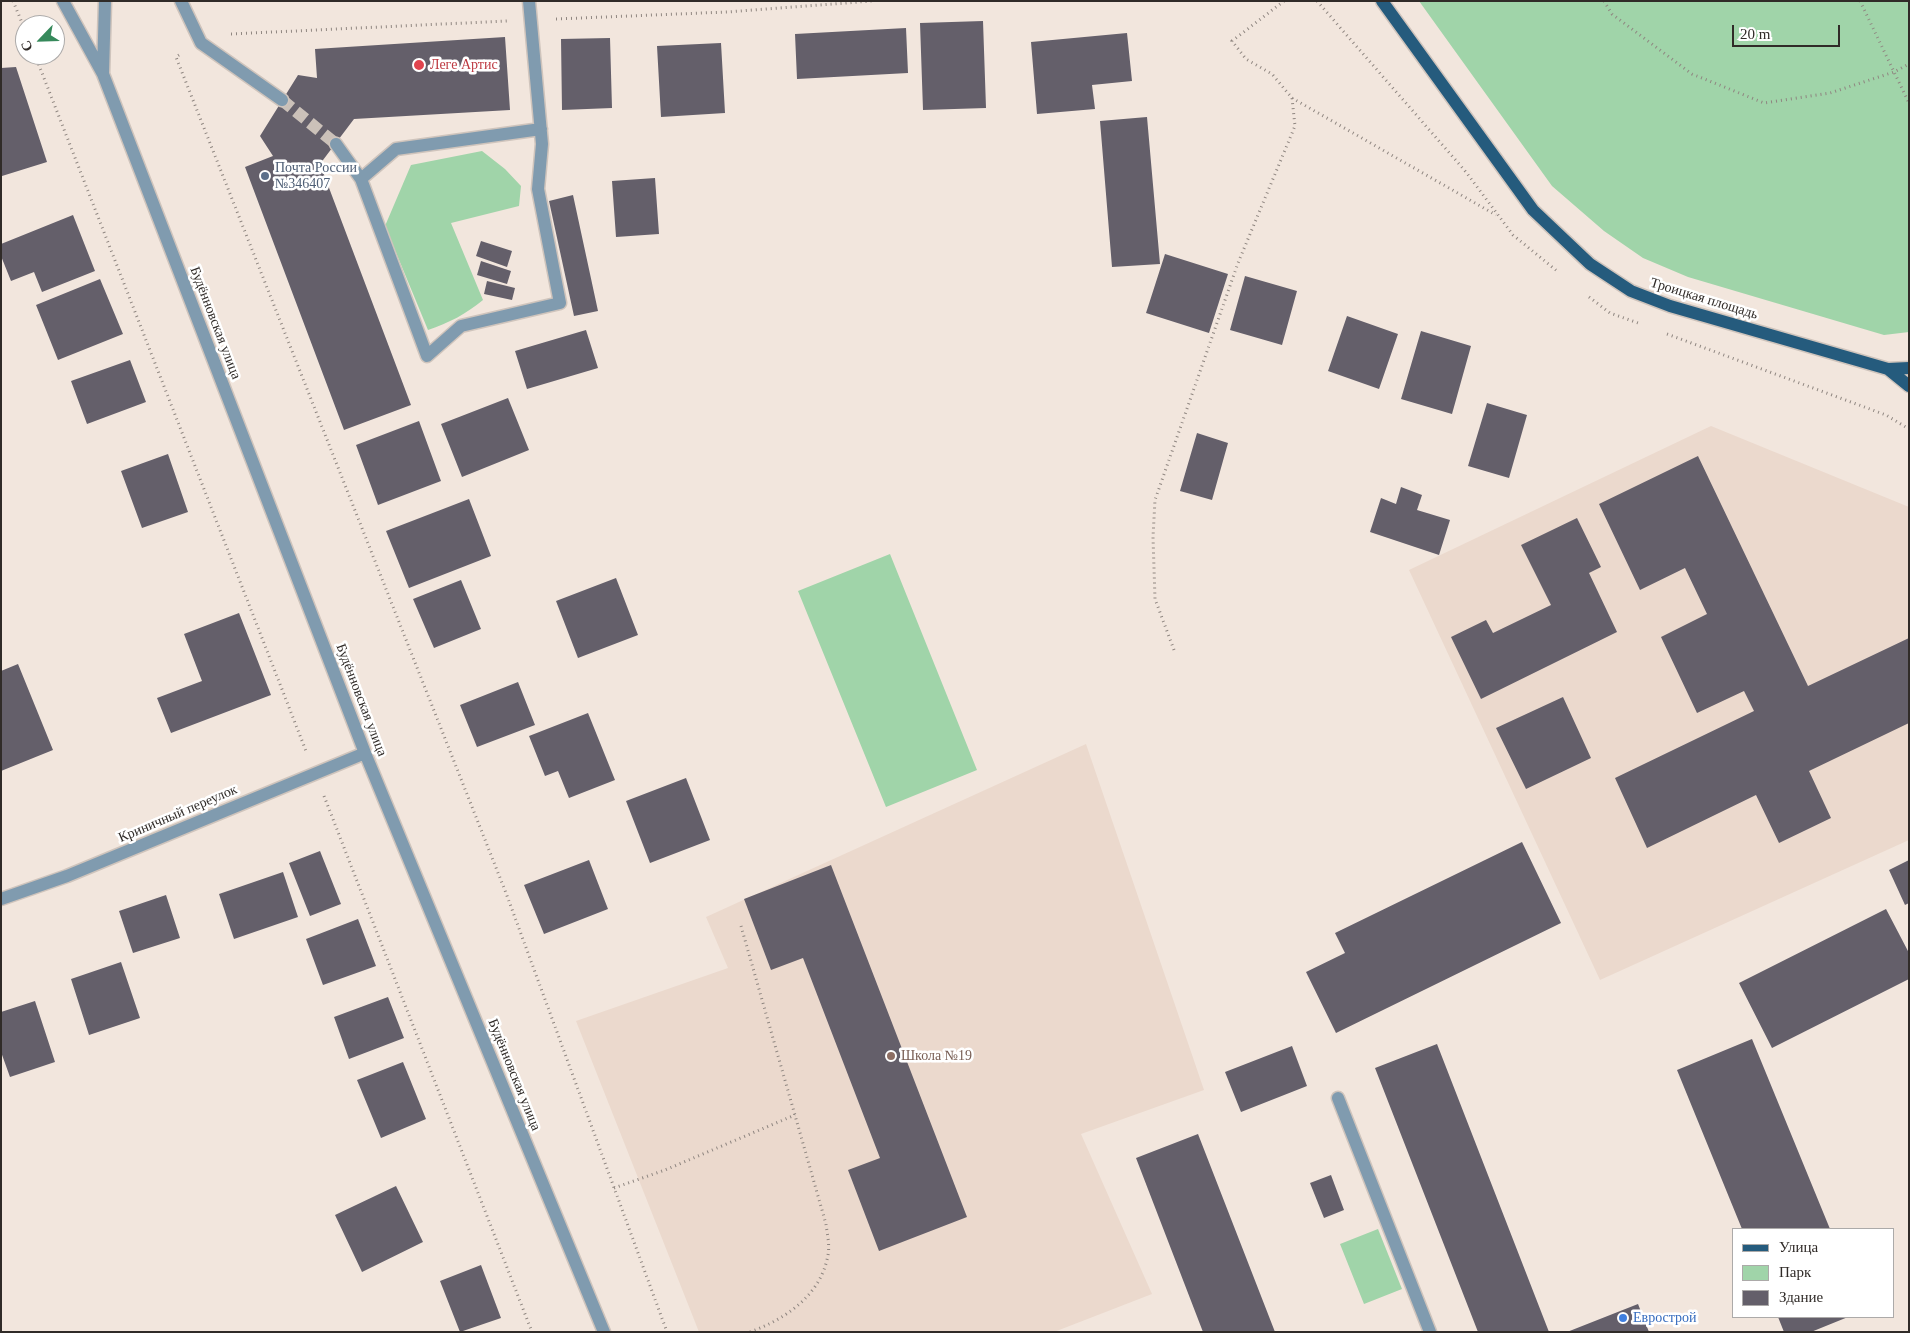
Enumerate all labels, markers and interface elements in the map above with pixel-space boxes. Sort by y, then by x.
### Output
north arrow [15,15,65,65]
scale bar [1735,15,1842,47]
text: 20 m [1740,26,1770,42]
text: С [18,38,36,54]
place label: Леге Артис [430,57,498,73]
marker: Леге Артис [412,58,426,72]
place label: Почта России №346407 [275,160,357,192]
marker: Почта России №346407 [259,170,271,182]
street label: Будённовская улица [186,264,244,382]
street label: Троицкая площадь [1648,275,1760,323]
street label: Будённовская улица [332,641,390,759]
street label: Криничный переулок [116,781,240,847]
street label: Будённовская улица [484,1017,544,1133]
place label: Школа №19 [901,1048,972,1064]
marker: Школа №19 [885,1050,897,1062]
legend [1732,1228,1895,1318]
text: Улица [1779,1239,1818,1255]
text: Парк [1779,1264,1811,1280]
text: Здание [1779,1289,1823,1305]
place label: Еврострой [1633,1310,1697,1326]
marker: Еврострой [1617,1312,1629,1324]

